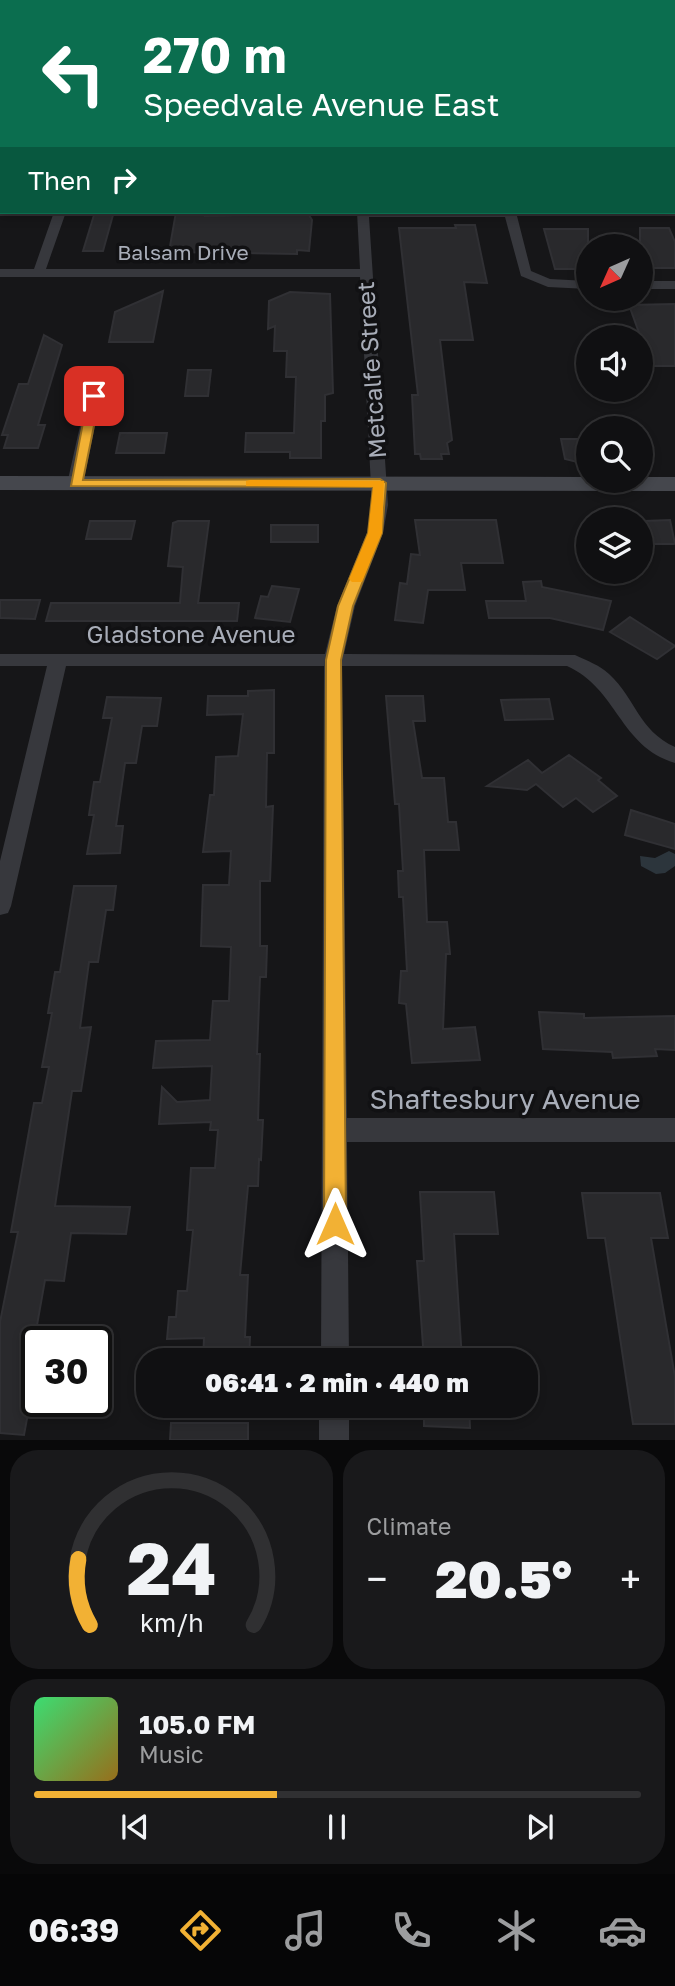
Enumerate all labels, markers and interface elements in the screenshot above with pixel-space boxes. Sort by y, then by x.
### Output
text: 270 m [143,25,287,84]
icon: left [28,28,119,119]
text: Speedvale Avenue East [143,85,499,123]
icon: right [105,161,143,199]
text: Then [28,165,91,196]
north arrow [576,234,653,312]
map controls [576,234,653,584]
street label: Balsam Drive [117,239,249,265]
street label: Metcalfe Street [350,281,391,460]
button: sound [576,325,653,402]
pin [64,366,124,426]
icon: arrive [75,377,113,415]
button: search [576,416,653,493]
button: layers [576,507,653,584]
street label: Gladstone Avenue [86,619,296,648]
street label: Shaftesbury Avenue [369,1082,641,1115]
position arrow [298,1187,372,1261]
speed limit sign: 30 [21,1326,112,1417]
text: 06:41 · 2 min · 440 m [205,1367,469,1398]
text: Climate [367,1512,451,1540]
text: 24 [126,1525,216,1612]
text: 20.5° [435,1547,572,1609]
text: − [367,1556,387,1601]
text: + [620,1556,641,1601]
text: km/h [139,1607,203,1638]
text: 105.0 FM [139,1709,255,1740]
text: Music [139,1740,204,1768]
icon: previous [116,1808,154,1846]
icon: pause [318,1808,356,1846]
icon: next [521,1808,559,1846]
icon: directions [176,1906,225,1955]
icon: music [281,1906,330,1955]
icon: phone [387,1906,436,1955]
icon: climate [492,1906,541,1955]
icon: car [598,1906,647,1955]
text: 06:39 [28,1911,119,1949]

